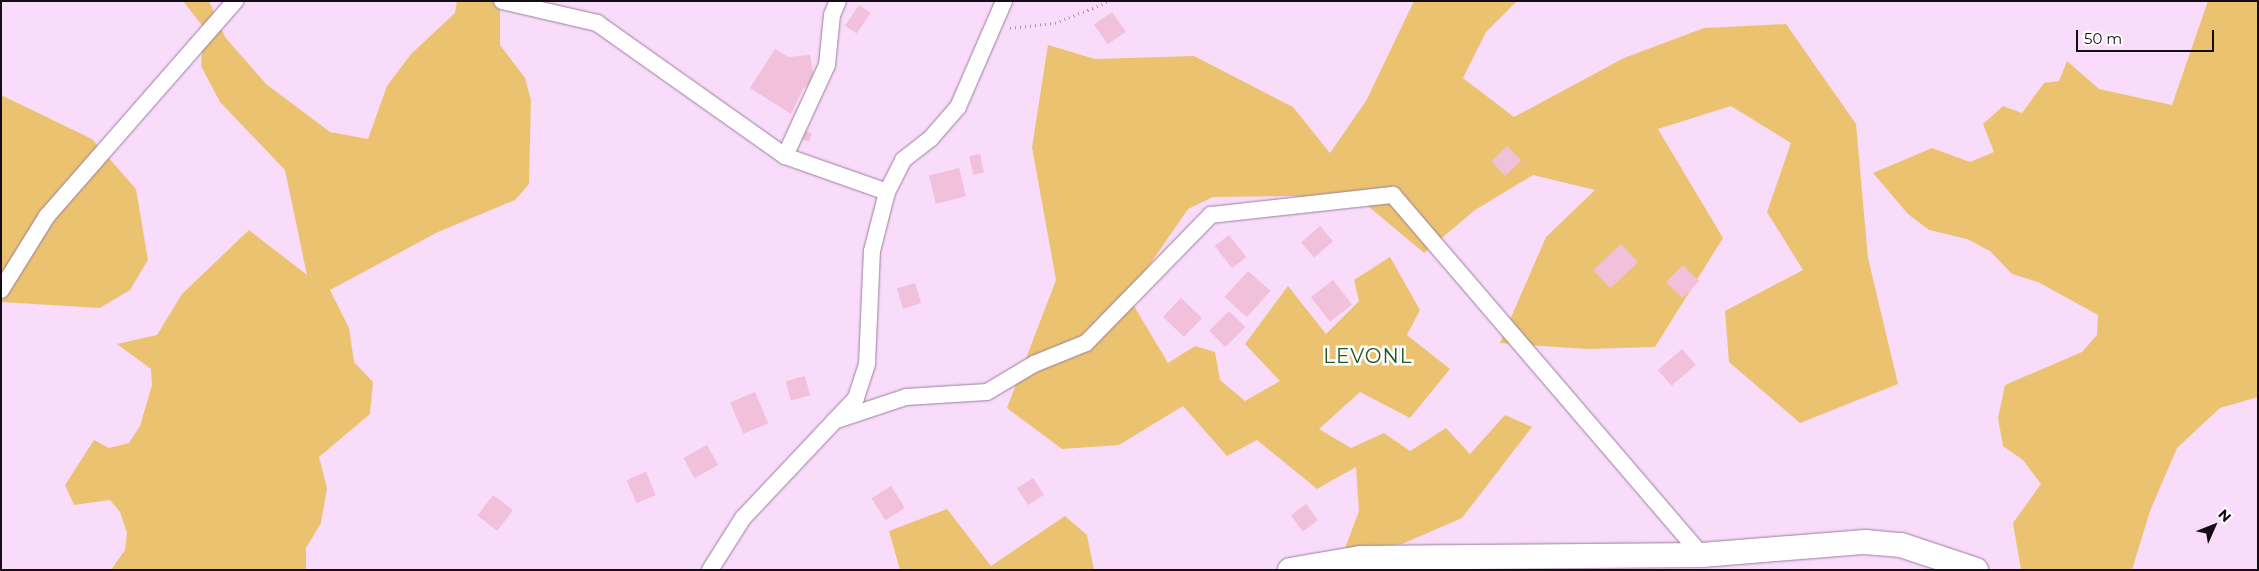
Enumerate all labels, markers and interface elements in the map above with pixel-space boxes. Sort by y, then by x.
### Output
scale bar [2079,20,2216,52]
text: 50 m [2084,29,2122,48]
district label: LEVONL [1323,344,1413,368]
north arrow [2189,501,2239,551]
text: N [2214,505,2235,526]

